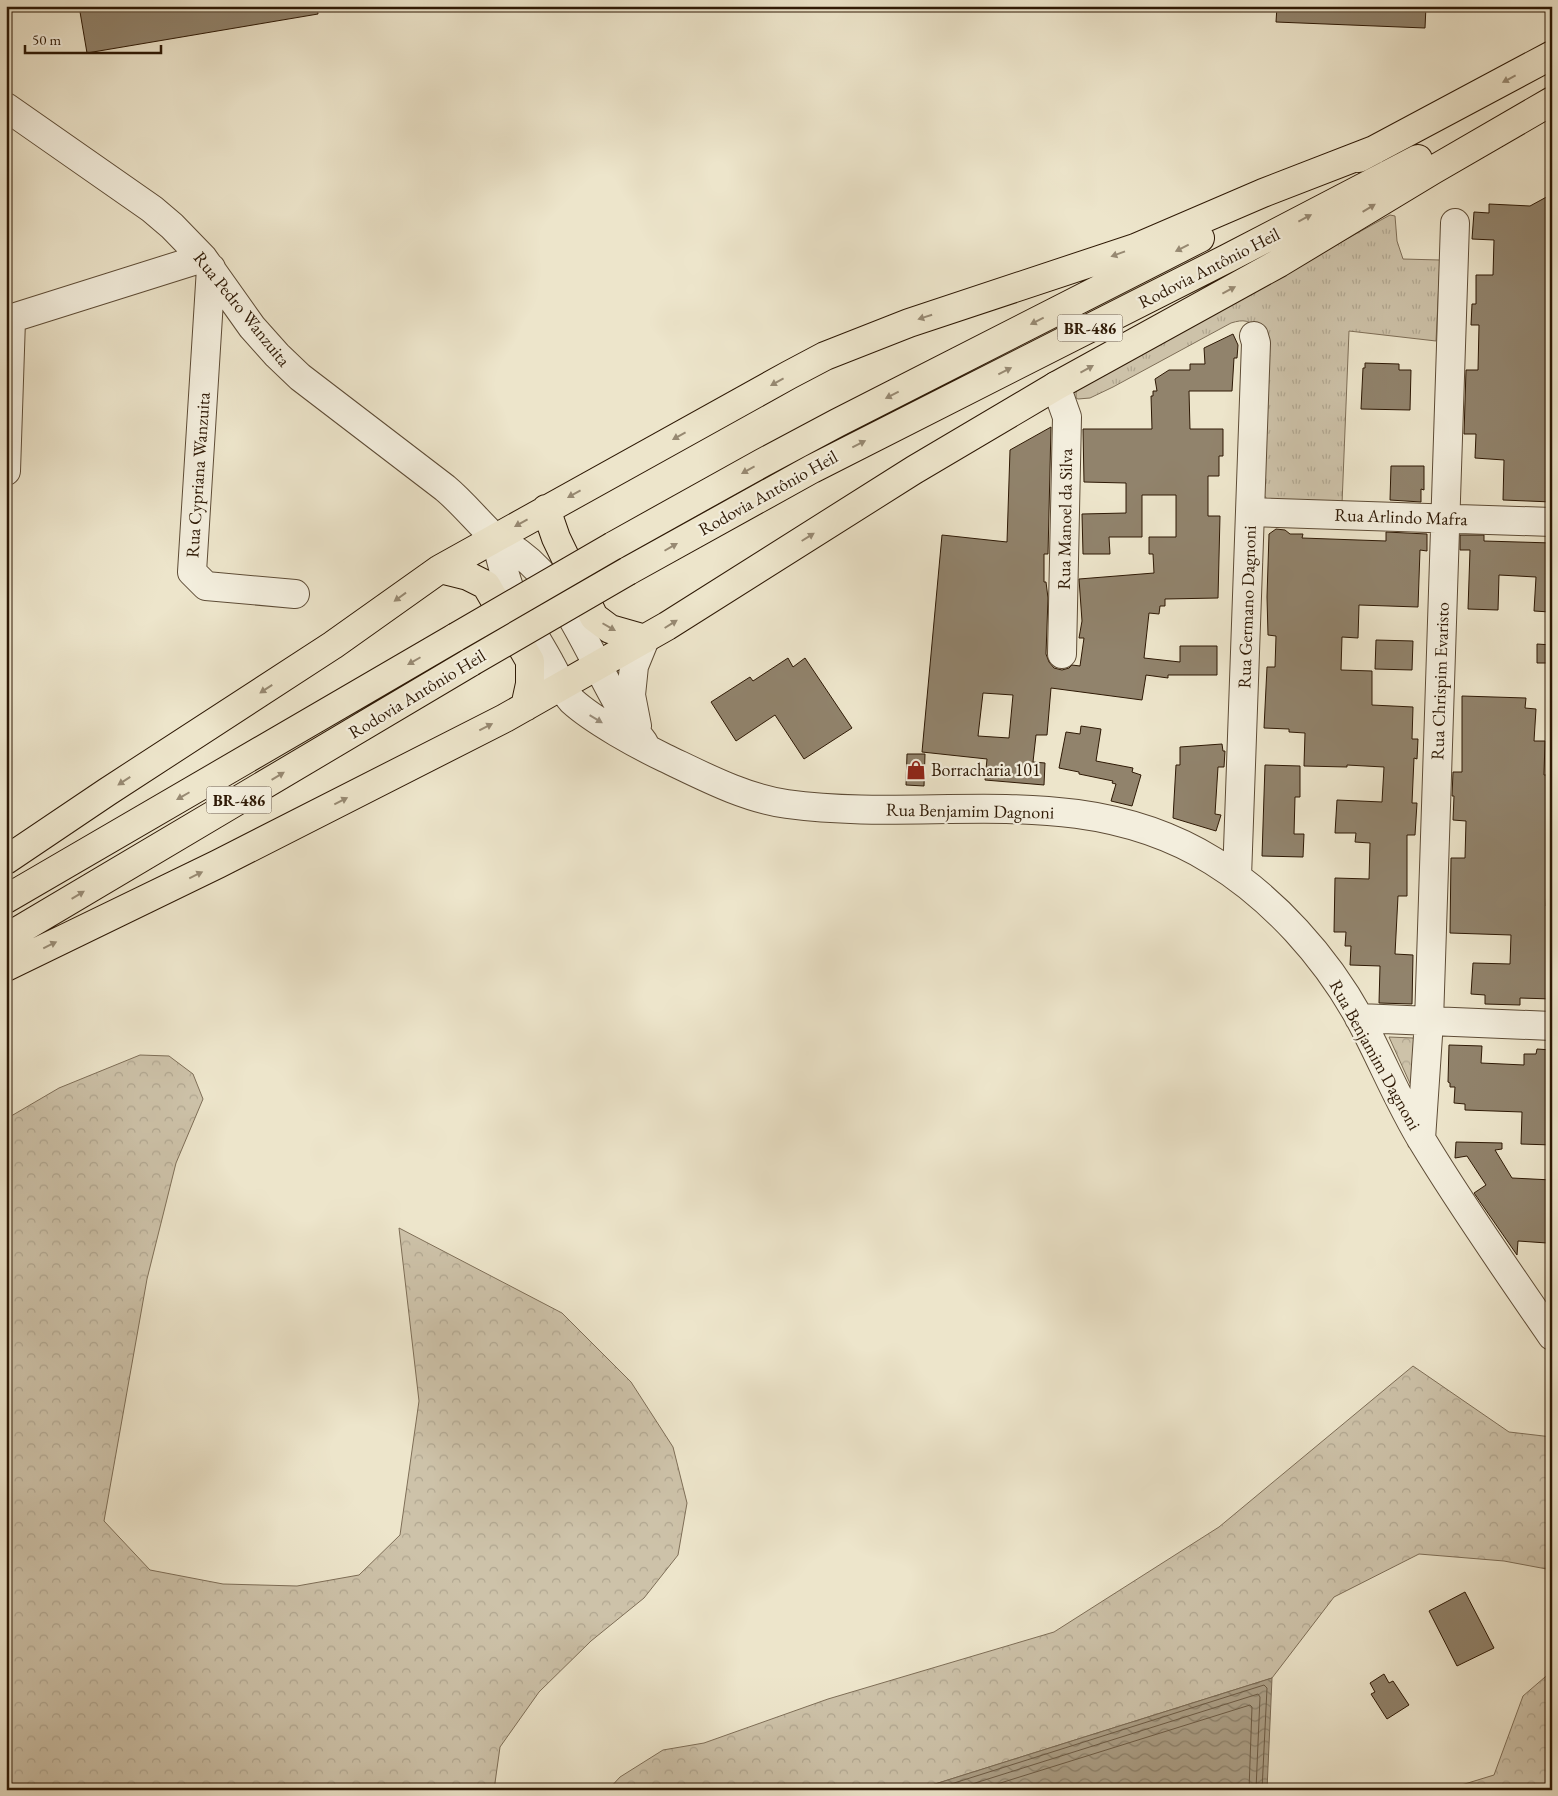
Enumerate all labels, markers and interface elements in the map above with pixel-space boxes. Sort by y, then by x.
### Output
scale bar [25,22,161,54]
text: 50 m [32,30,61,49]
one-way arrow [1502,74,1516,83]
one-way arrow [1363,204,1376,213]
one-way arrow [1298,214,1313,222]
street label: Rodovia Antônio Heil [1134,222,1283,313]
one-way arrow [1175,244,1189,252]
street label: Rua Pedro Wanzuita [189,246,296,372]
one-way arrow [1110,250,1125,258]
one-way arrow [1222,286,1236,294]
one-way arrow [918,314,933,322]
road number: BR-486 [1058,314,1122,342]
one-way arrow [1030,317,1044,325]
one-way arrow [1080,365,1094,373]
one-way arrow [998,367,1012,375]
one-way arrow [769,378,784,386]
street label: Rua Cypriana Wanzuita [180,391,215,559]
one-way arrow [885,391,899,399]
one-way arrow [672,432,686,440]
one-way arrow [852,440,867,448]
street label: Rodovia Antônio Heil [694,445,841,540]
street label: Rua Manoel da Silva [1052,447,1077,590]
one-way arrow [741,466,755,475]
one-way arrow [567,490,581,498]
street label: Rua Arlindo Mafra [1334,503,1469,530]
one-way arrow [514,519,527,528]
street label: Rua Germano Dagnoni [1232,524,1261,689]
one-way arrow [801,533,815,542]
one-way arrow [663,543,678,551]
one-way arrow [393,592,407,602]
street label: Rua Chrispim Evaristo [1425,602,1454,760]
one-way arrow [664,619,677,628]
one-way arrow [603,622,616,631]
street label: Rodovia Antônio Heil [344,644,489,744]
one-way arrow [407,657,420,666]
one-way arrow [259,684,272,693]
one-way arrow [590,714,603,723]
one-way arrow [479,723,493,731]
place label: Borracharia 101 [931,758,1041,781]
shop icon: Borracharia 101 [905,759,927,781]
one-way arrow [272,772,285,781]
one-way arrow [118,776,131,785]
road number: BR-486 [206,786,272,814]
one-way arrow [176,792,189,801]
one-way arrow [334,797,348,805]
street label: Rua Benjamim Dagnoni [886,798,1055,823]
one-way arrow [189,870,203,878]
one-way arrow [72,890,85,899]
one-way arrow [43,941,57,949]
street label: Rua Benjamim Dagnoni [1325,976,1427,1134]

